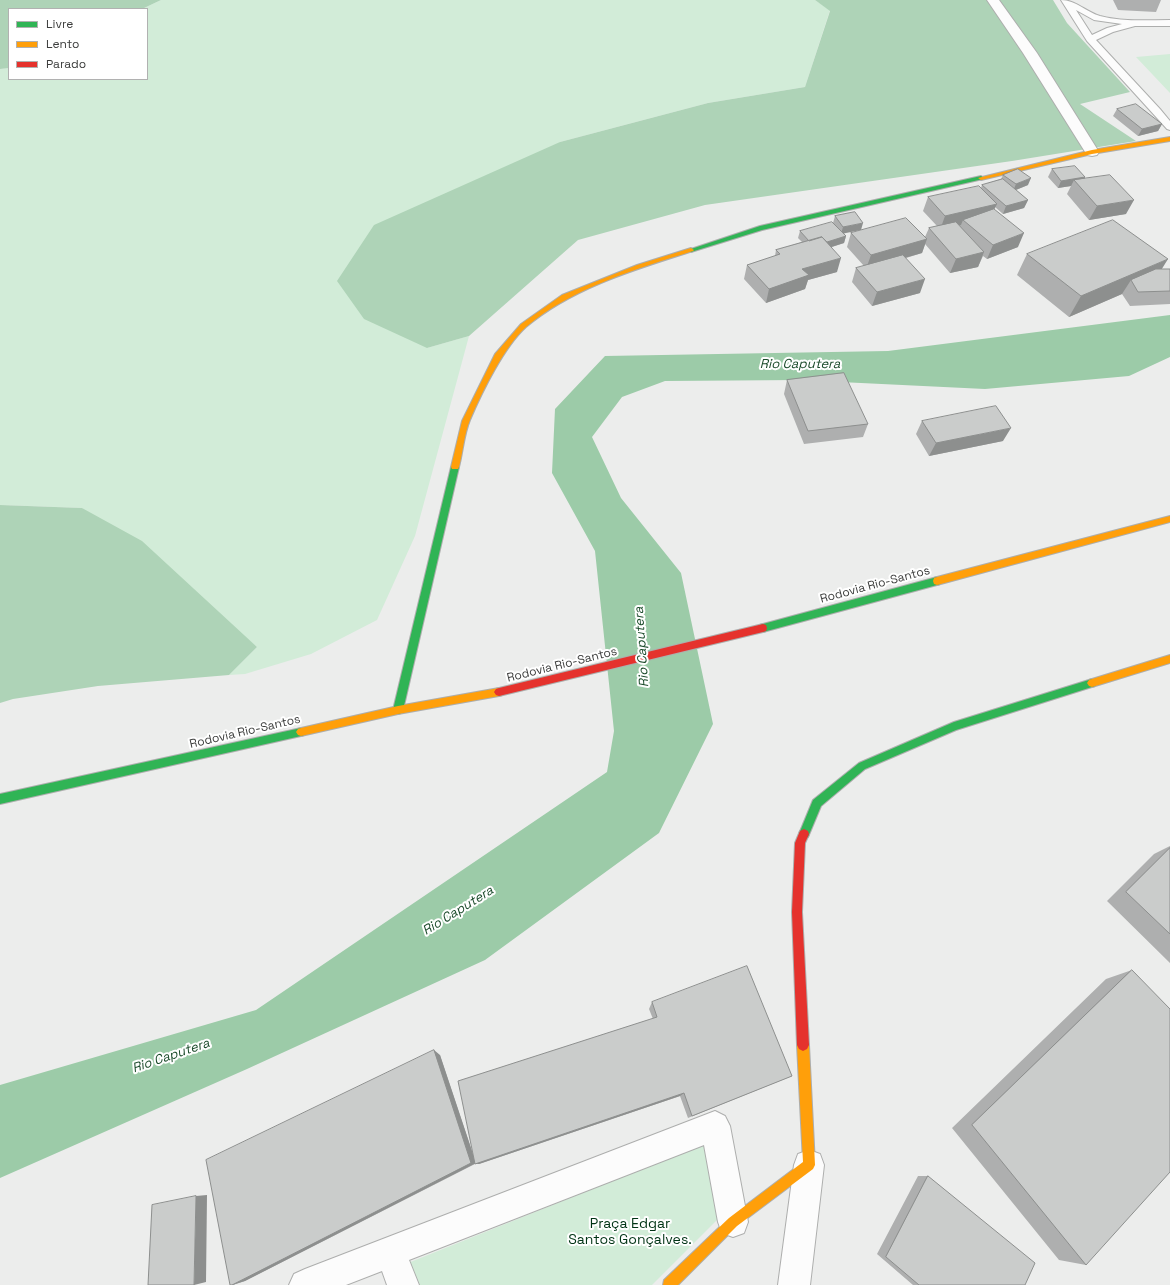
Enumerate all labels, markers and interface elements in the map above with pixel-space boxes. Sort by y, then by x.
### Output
legend [8,8,148,80]
text: Livre [46,16,73,32]
text: Lento [46,36,80,52]
text: Parado [46,56,86,72]
water label: Rio Caputera [760,356,840,372]
street label: Rodovia Rio-Santos [818,563,932,607]
water label: Rio Caputera [631,606,653,688]
street label: Rodovia Rio-Santos [505,644,619,686]
street label: Rodovia Rio-Santos [188,712,302,752]
water label: Rio Caputera [420,883,496,939]
water label: Rio Caputera [130,1036,212,1076]
park label: Praça Edgar Santos Gonçalves. [568,1216,692,1248]

